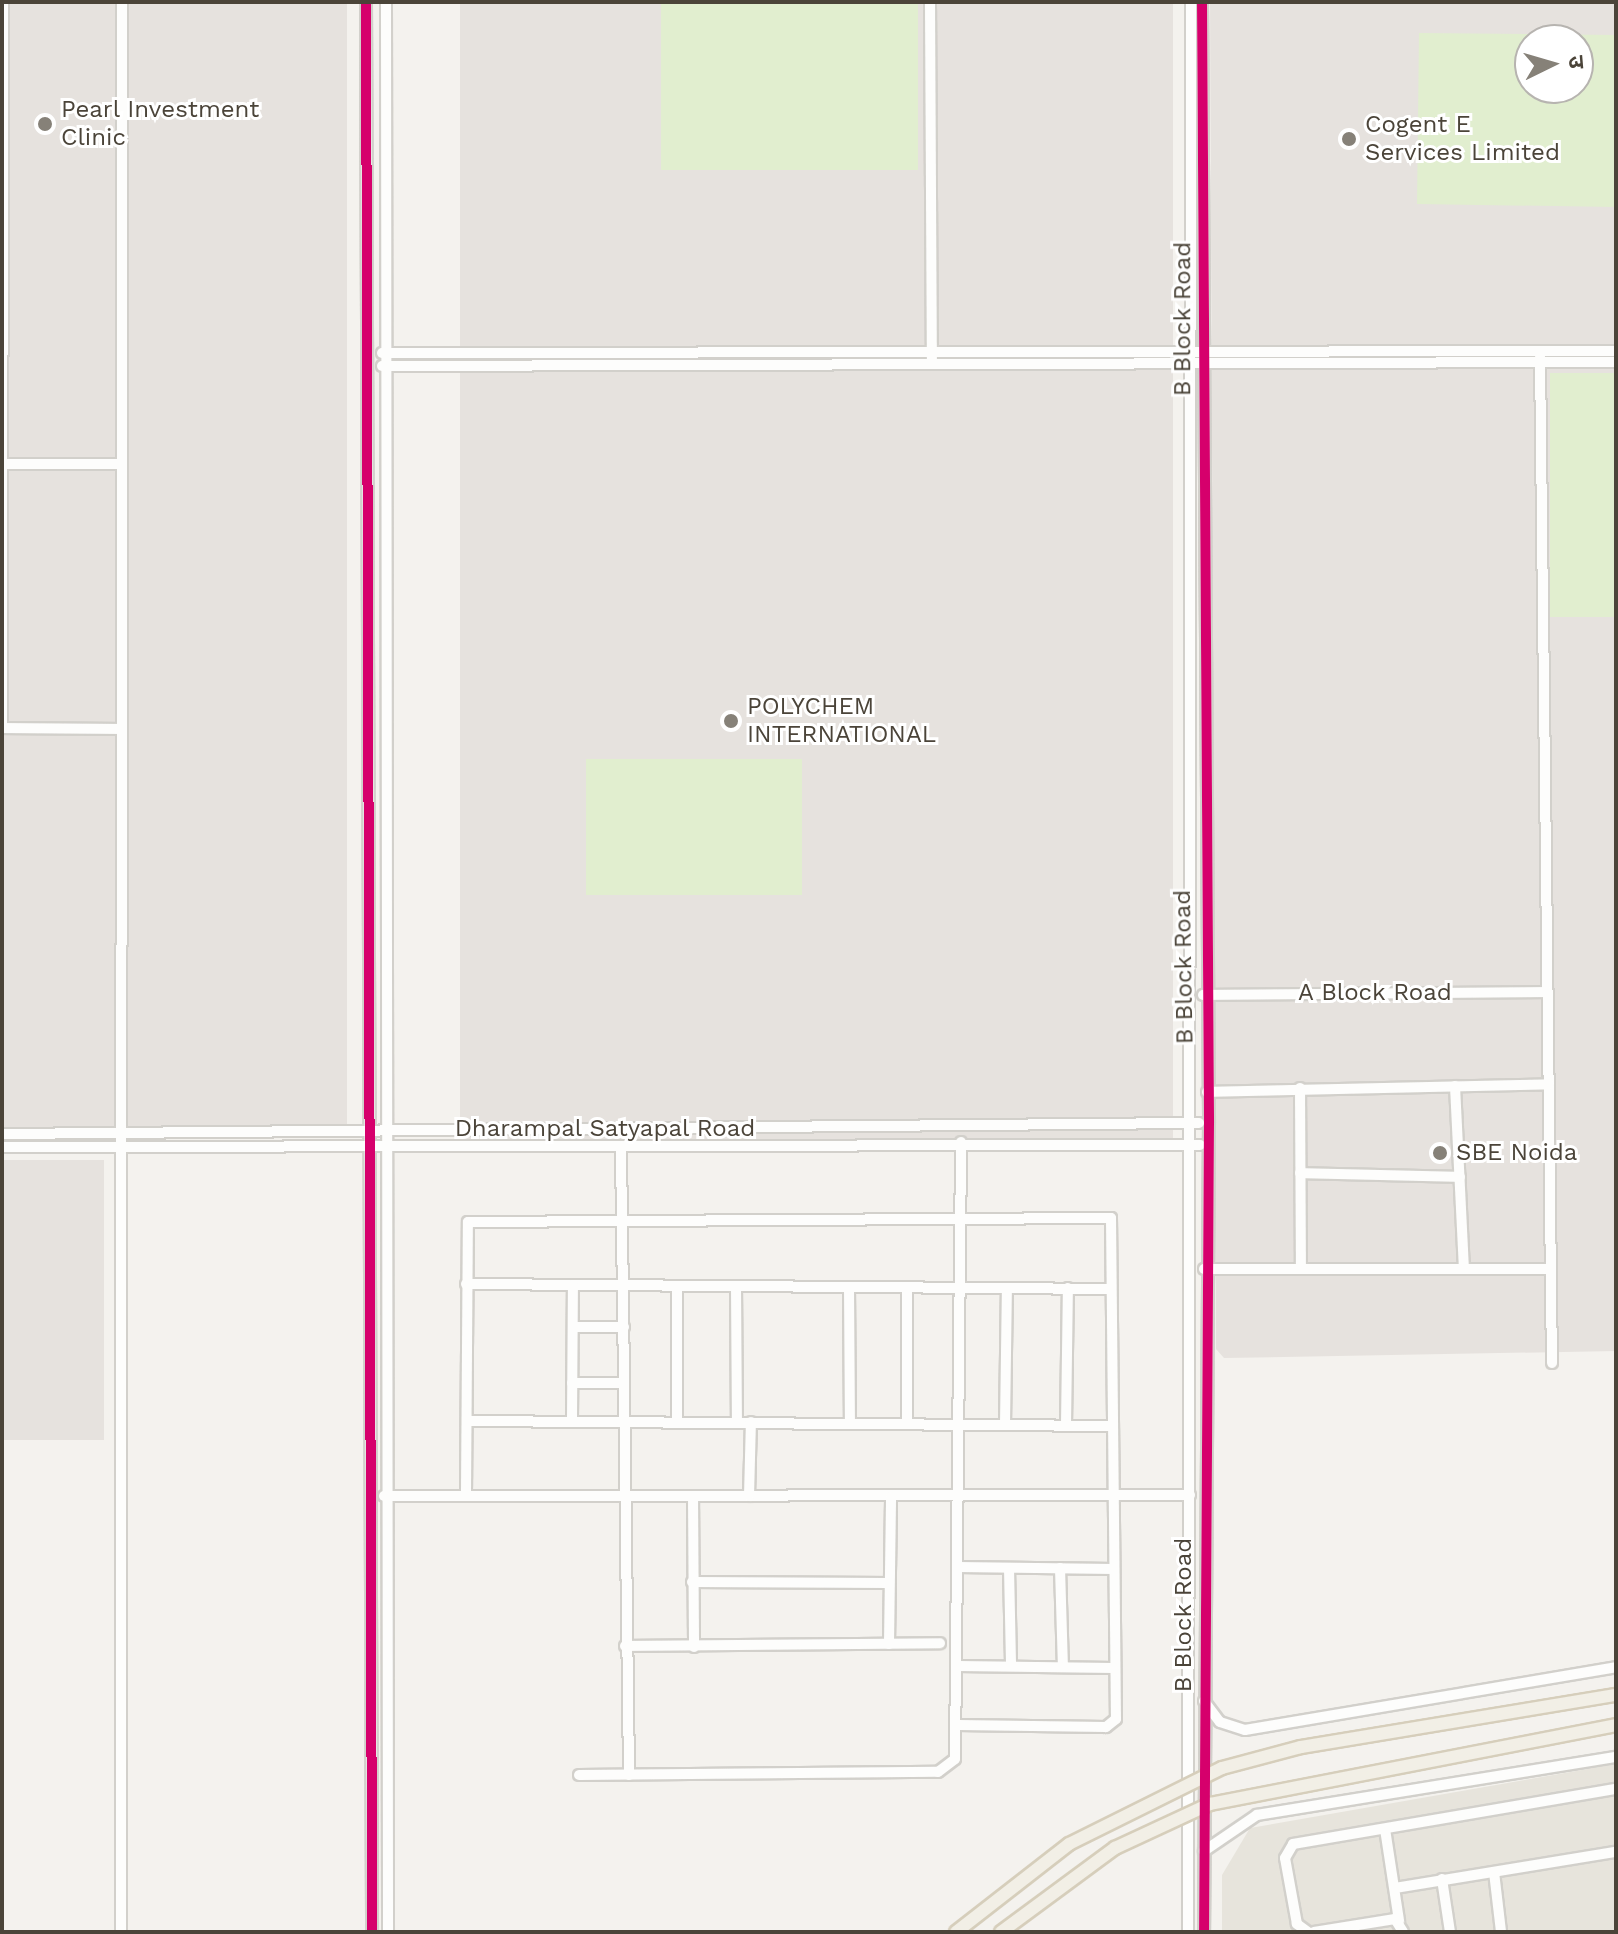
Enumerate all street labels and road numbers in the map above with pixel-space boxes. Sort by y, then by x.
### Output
street label: B Block Road [1169,241,1197,397]
street label: B Block Road [1168,889,1200,1045]
street label: A Block Road [1297,979,1453,1007]
street label: Dharampal Satyapal Road [454,1115,756,1143]
street label: B Block Road [1170,1537,1198,1693]

